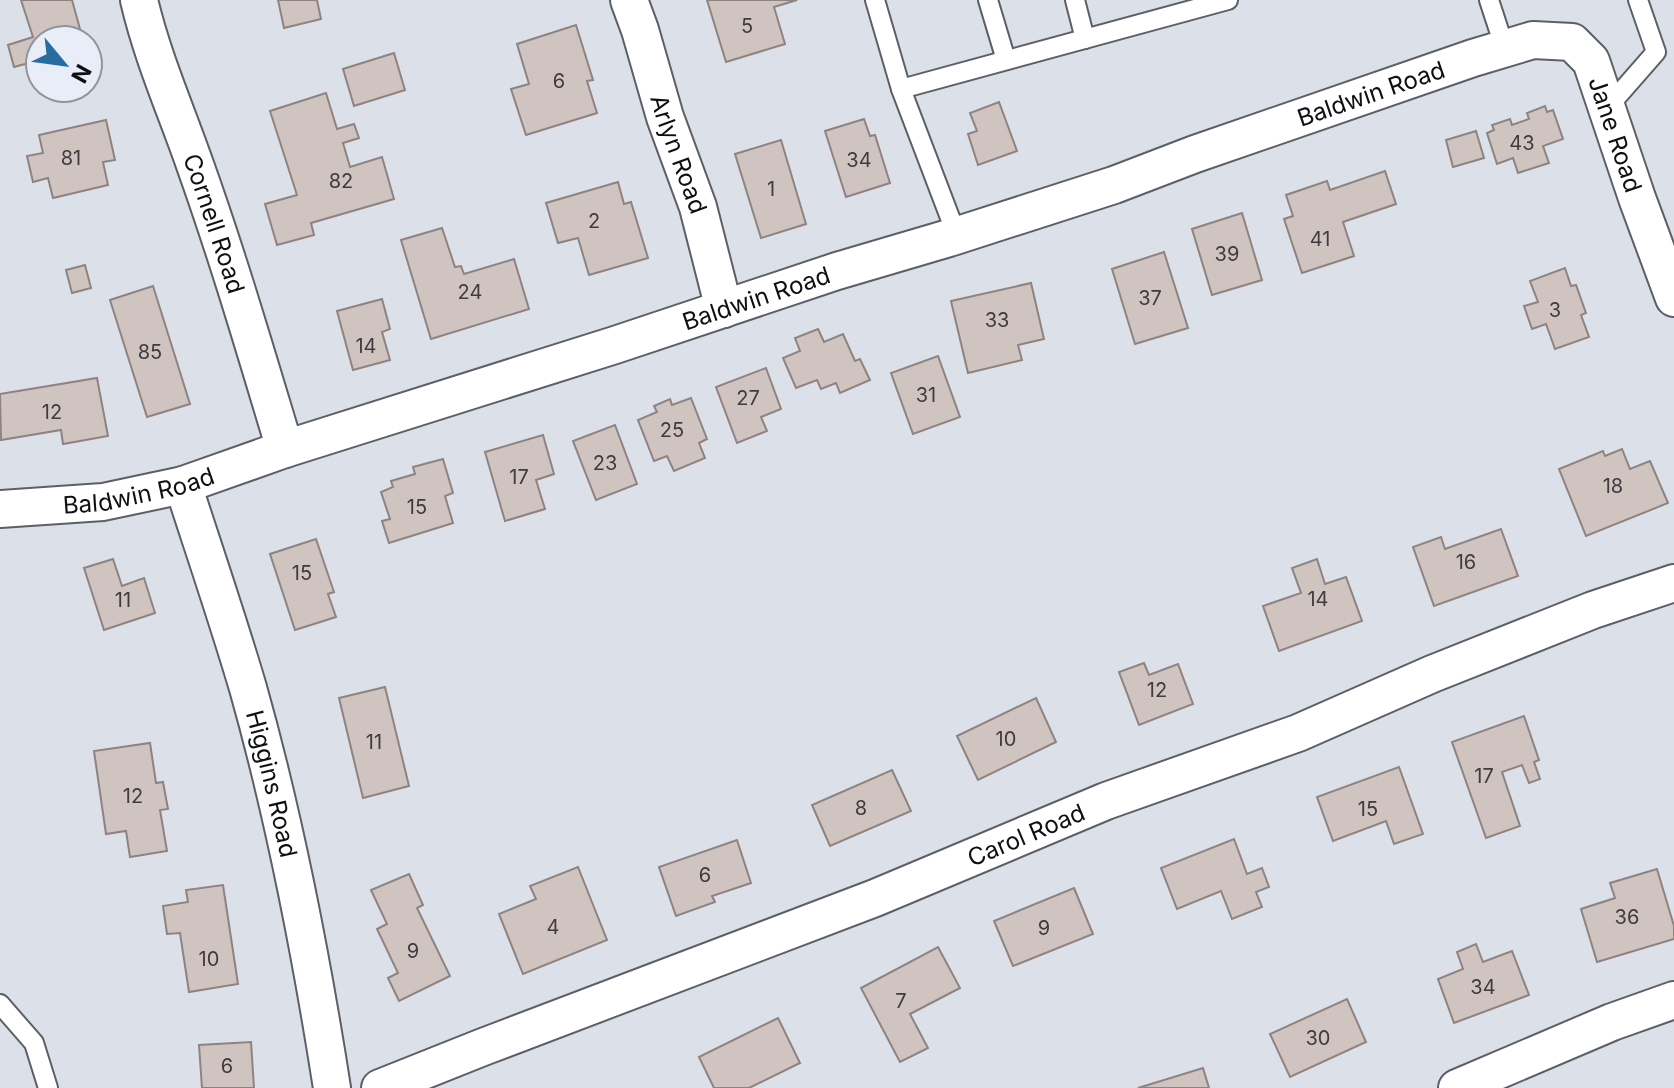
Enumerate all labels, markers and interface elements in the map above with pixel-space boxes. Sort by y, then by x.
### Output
house number: 5 [741,14,753,38]
north arrow [24,24,104,104]
street label: Baldwin Road [1293,54,1448,132]
text: N [66,60,97,87]
house number: 6 [553,69,565,93]
street label: Jane Road [1583,73,1648,196]
street label: Arlyn Road [645,91,714,217]
house number: 43 [1509,131,1535,155]
house number: 81 [61,146,81,170]
house number: 34 [846,148,872,172]
street label: Cornell Road [178,149,251,297]
house number: 82 [329,169,353,193]
house number: 1 [767,177,775,201]
house number: 2 [588,209,600,233]
house number: 41 [1310,227,1330,251]
house number: 39 [1215,242,1239,266]
street label: Baldwin Road [679,260,834,336]
house number: 24 [458,280,482,304]
house number: 37 [1138,286,1162,310]
house number: 3 [1549,298,1561,322]
house number: 33 [985,308,1009,332]
house number: 14 [355,334,377,358]
house number: 85 [138,340,162,364]
house number: 31 [916,383,936,407]
house number: 27 [736,386,760,410]
house number: 12 [42,400,62,424]
house number: 25 [660,418,684,442]
house number: 23 [593,451,617,475]
street label: Baldwin Road [62,461,218,519]
house number: 17 [509,465,529,489]
house number: 18 [1603,474,1623,498]
house number: 15 [407,495,427,519]
house number: 16 [1456,550,1476,574]
house number: 15 [292,561,312,585]
house number: 14 [1307,587,1329,611]
house number: 11 [115,588,131,612]
house number: 12 [1147,678,1167,702]
street label: Higgins Road [240,707,304,860]
house number: 10 [996,727,1016,751]
house number: 11 [366,730,382,754]
house number: 17 [1474,764,1494,788]
house number: 12 [123,784,143,808]
house number: 8 [855,796,867,820]
street label: Carol Road [963,797,1089,872]
house number: 15 [1358,797,1378,821]
house number: 6 [699,863,711,887]
house number: 36 [1615,905,1639,929]
house number: 4 [547,915,559,939]
house number: 9 [1038,916,1050,940]
house number: 9 [407,939,419,963]
house number: 10 [199,947,219,971]
house number: 34 [1470,975,1496,999]
house number: 7 [895,989,907,1013]
house number: 30 [1306,1026,1330,1050]
house number: 6 [221,1054,233,1078]

